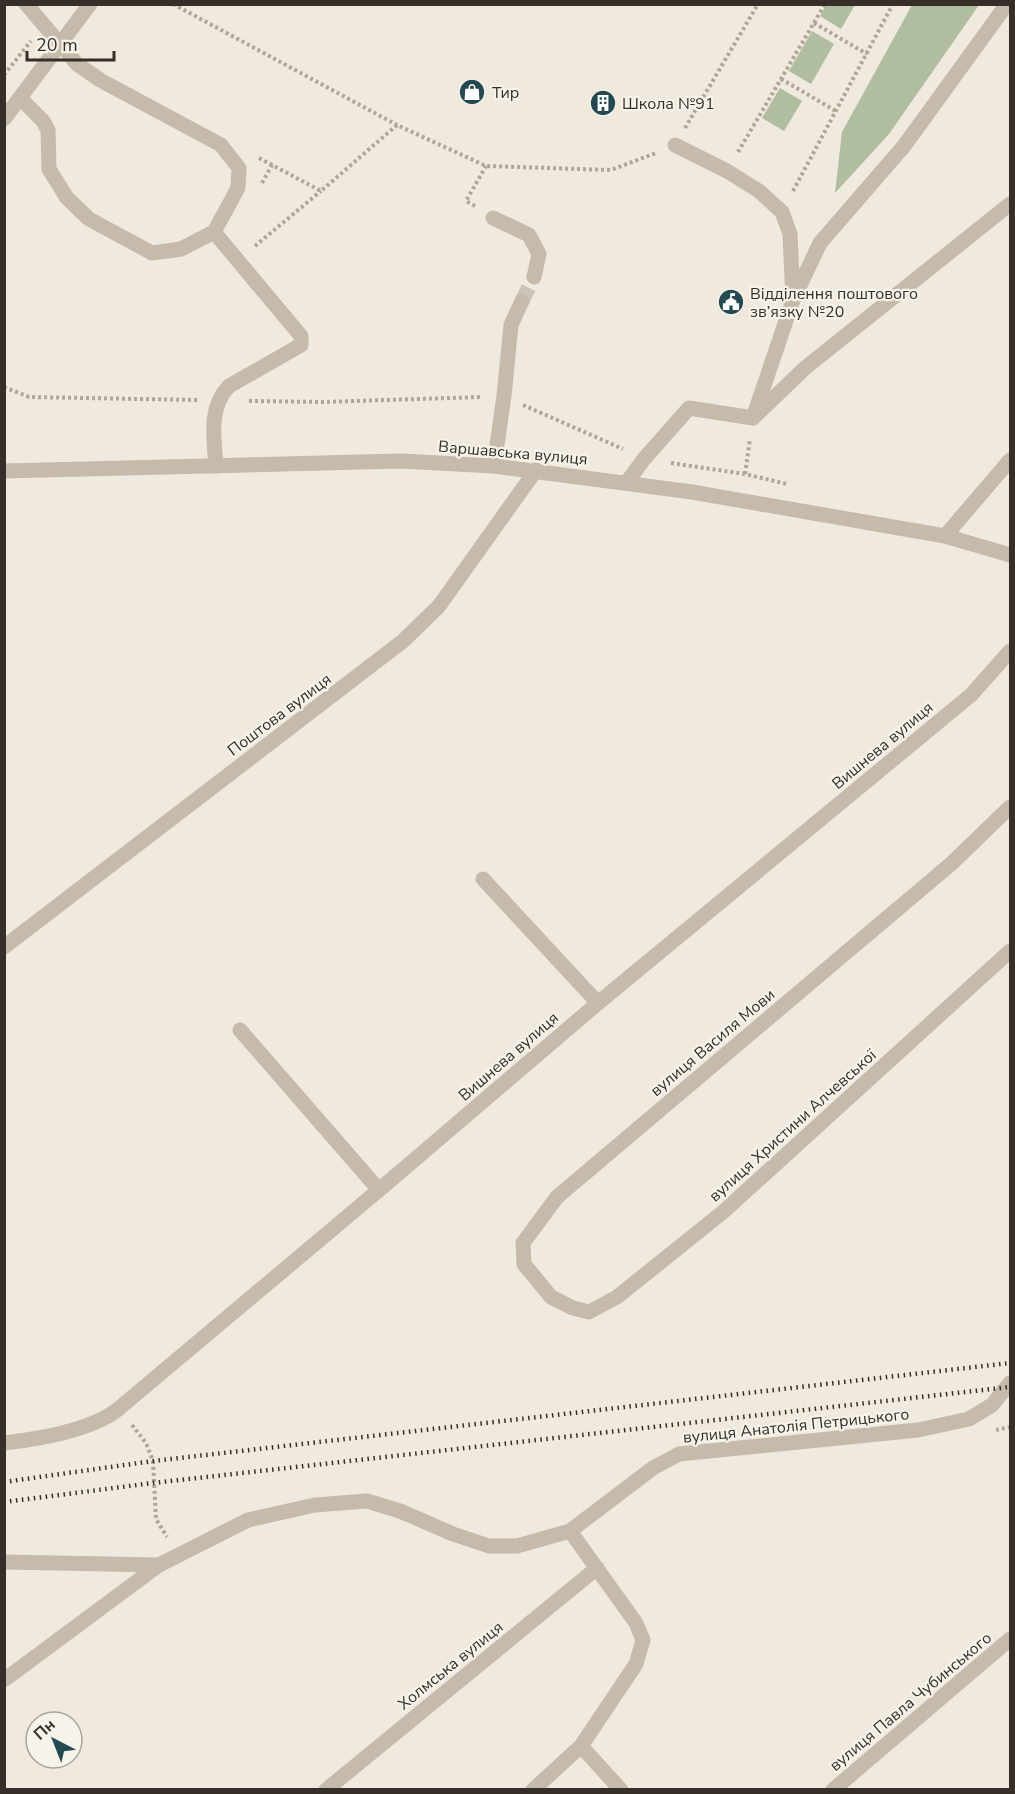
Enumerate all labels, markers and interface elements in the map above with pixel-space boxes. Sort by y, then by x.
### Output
scale bar [27,24,114,62]
text: 20 m [36,33,78,57]
shop icon: Тир [457,77,487,107]
place label: Тир [492,82,519,104]
building icon: Школа №91 [588,88,618,118]
place label: Школа №91 [622,93,715,115]
place label: Відділення поштового зв’язку №20 [750,283,918,323]
public building icon: Відділення поштового зв’язку №20 [716,287,746,317]
street label: Варшавська вулиця [437,436,588,470]
street label: Поштова вулиця [223,668,336,761]
street label: Вишнева вулиця [827,697,938,795]
street label: вулиця Василя Мови [646,984,780,1102]
street label: Вишнева вулиця [454,1007,563,1106]
street label: вулиця Христини Алчевської [704,1044,882,1207]
street label: вулиця Анатолія Петрицького [682,1403,910,1449]
street label: Холмська вулиця [393,1616,508,1715]
street label: вулиця Павла Чубинського [825,1627,996,1776]
north arrow [24,1710,84,1770]
text: Пн [29,1714,60,1745]

